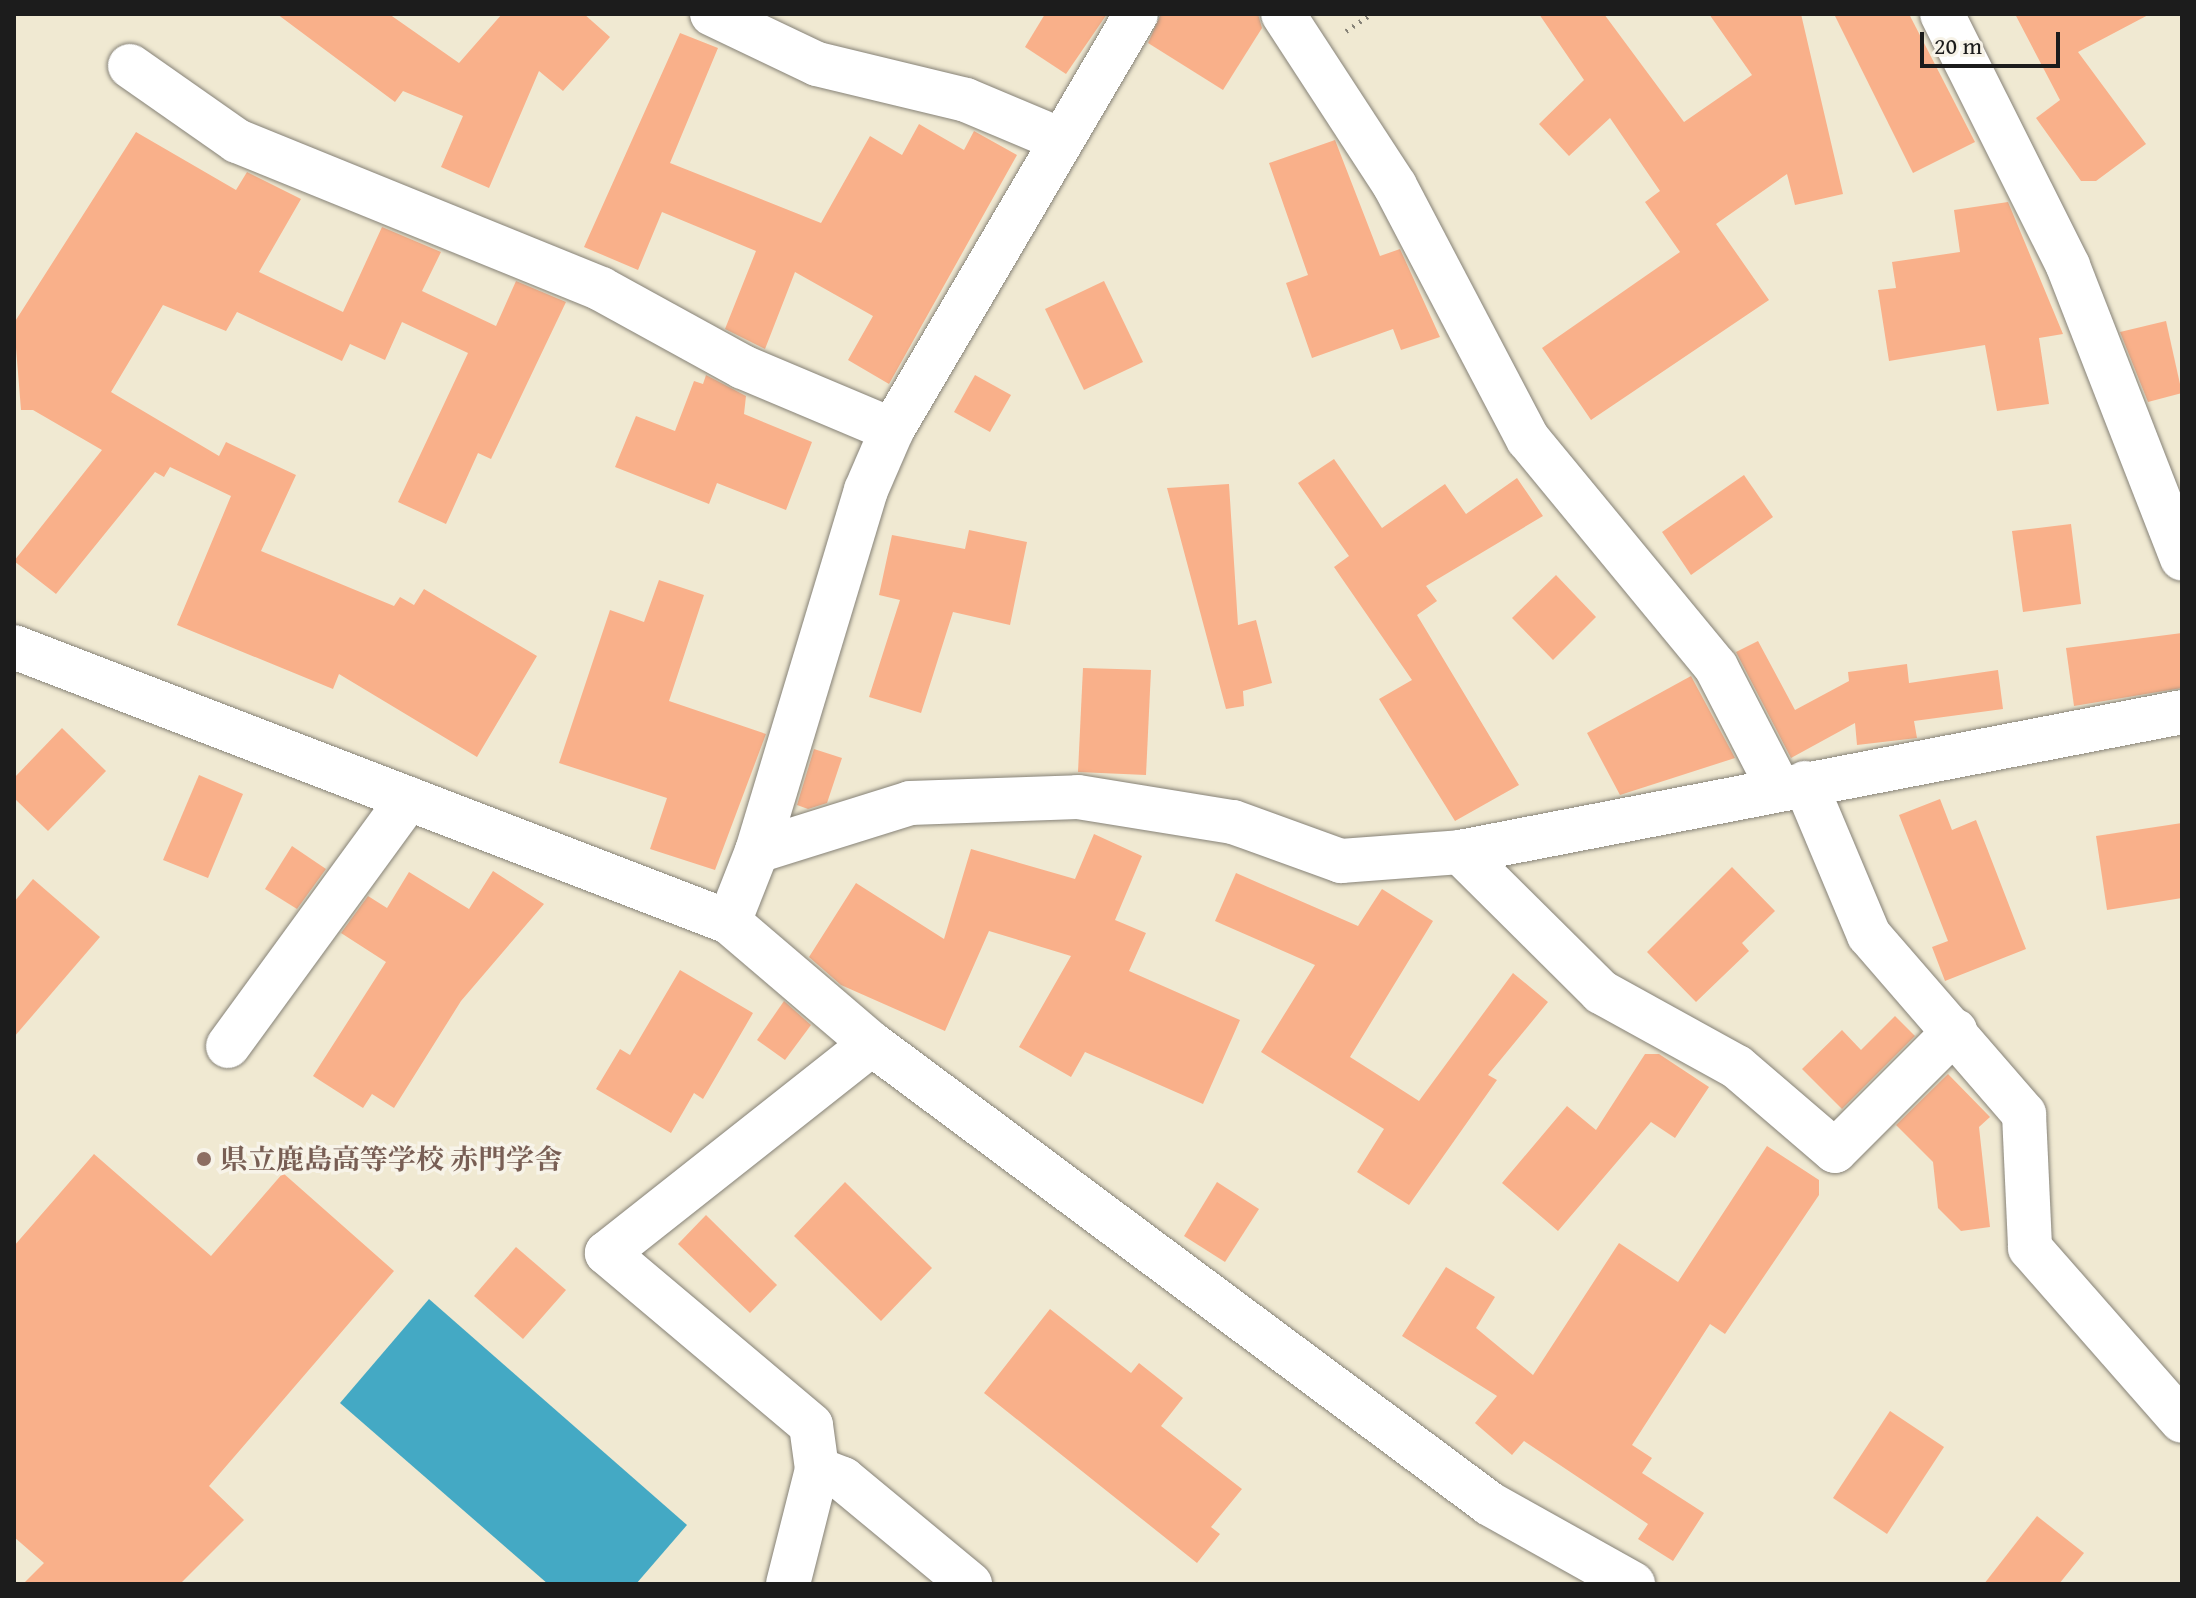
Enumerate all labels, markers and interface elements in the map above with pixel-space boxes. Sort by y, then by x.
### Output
scale bar [1924,16,2064,66]
text: 20 m [1934,28,1982,63]
place label: 県立鹿島高等学校 赤門学舎 [220,1142,562,1176]
marker: 県立鹿島高等学校 赤門学舎 [195,1150,213,1168]

